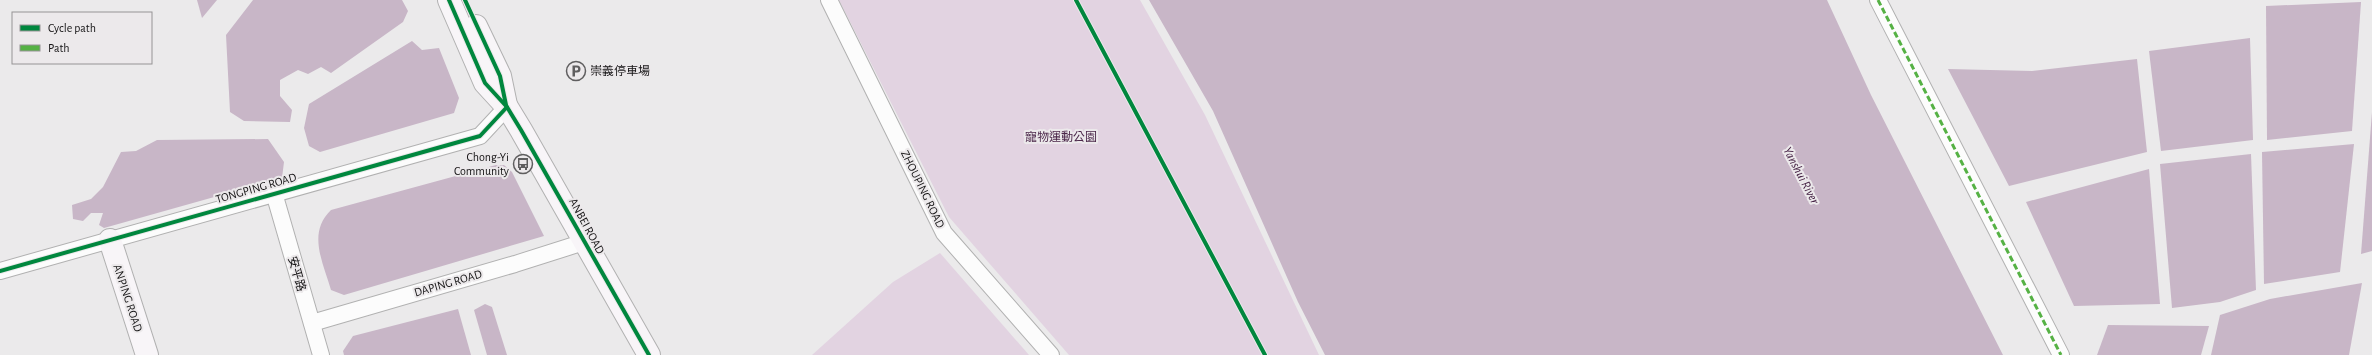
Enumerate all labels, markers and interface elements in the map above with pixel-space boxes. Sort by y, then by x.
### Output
legend [12,12,152,64]
text: Cycle path [48,22,96,35]
text: Path [48,42,70,54]
parking icon: 崇義停車場 [565,60,587,82]
place label: 崇義停車場 [590,64,650,77]
park label: 寵物運動公園 [1025,130,1097,143]
water label: Yanshui River [1780,145,1821,207]
street label: ZHOUPING ROAD [899,148,947,230]
place label: Chong-Yi Community [454,151,509,178]
bus stop icon: Chong-Yi Community [512,153,534,175]
street label: TONGPING ROAD [214,171,298,205]
street label: ANBEI ROAD [567,196,607,256]
street label: 安平路 [286,255,309,293]
street label: ANPING ROAD [111,263,145,334]
street label: DAPING ROAD [413,268,483,298]

